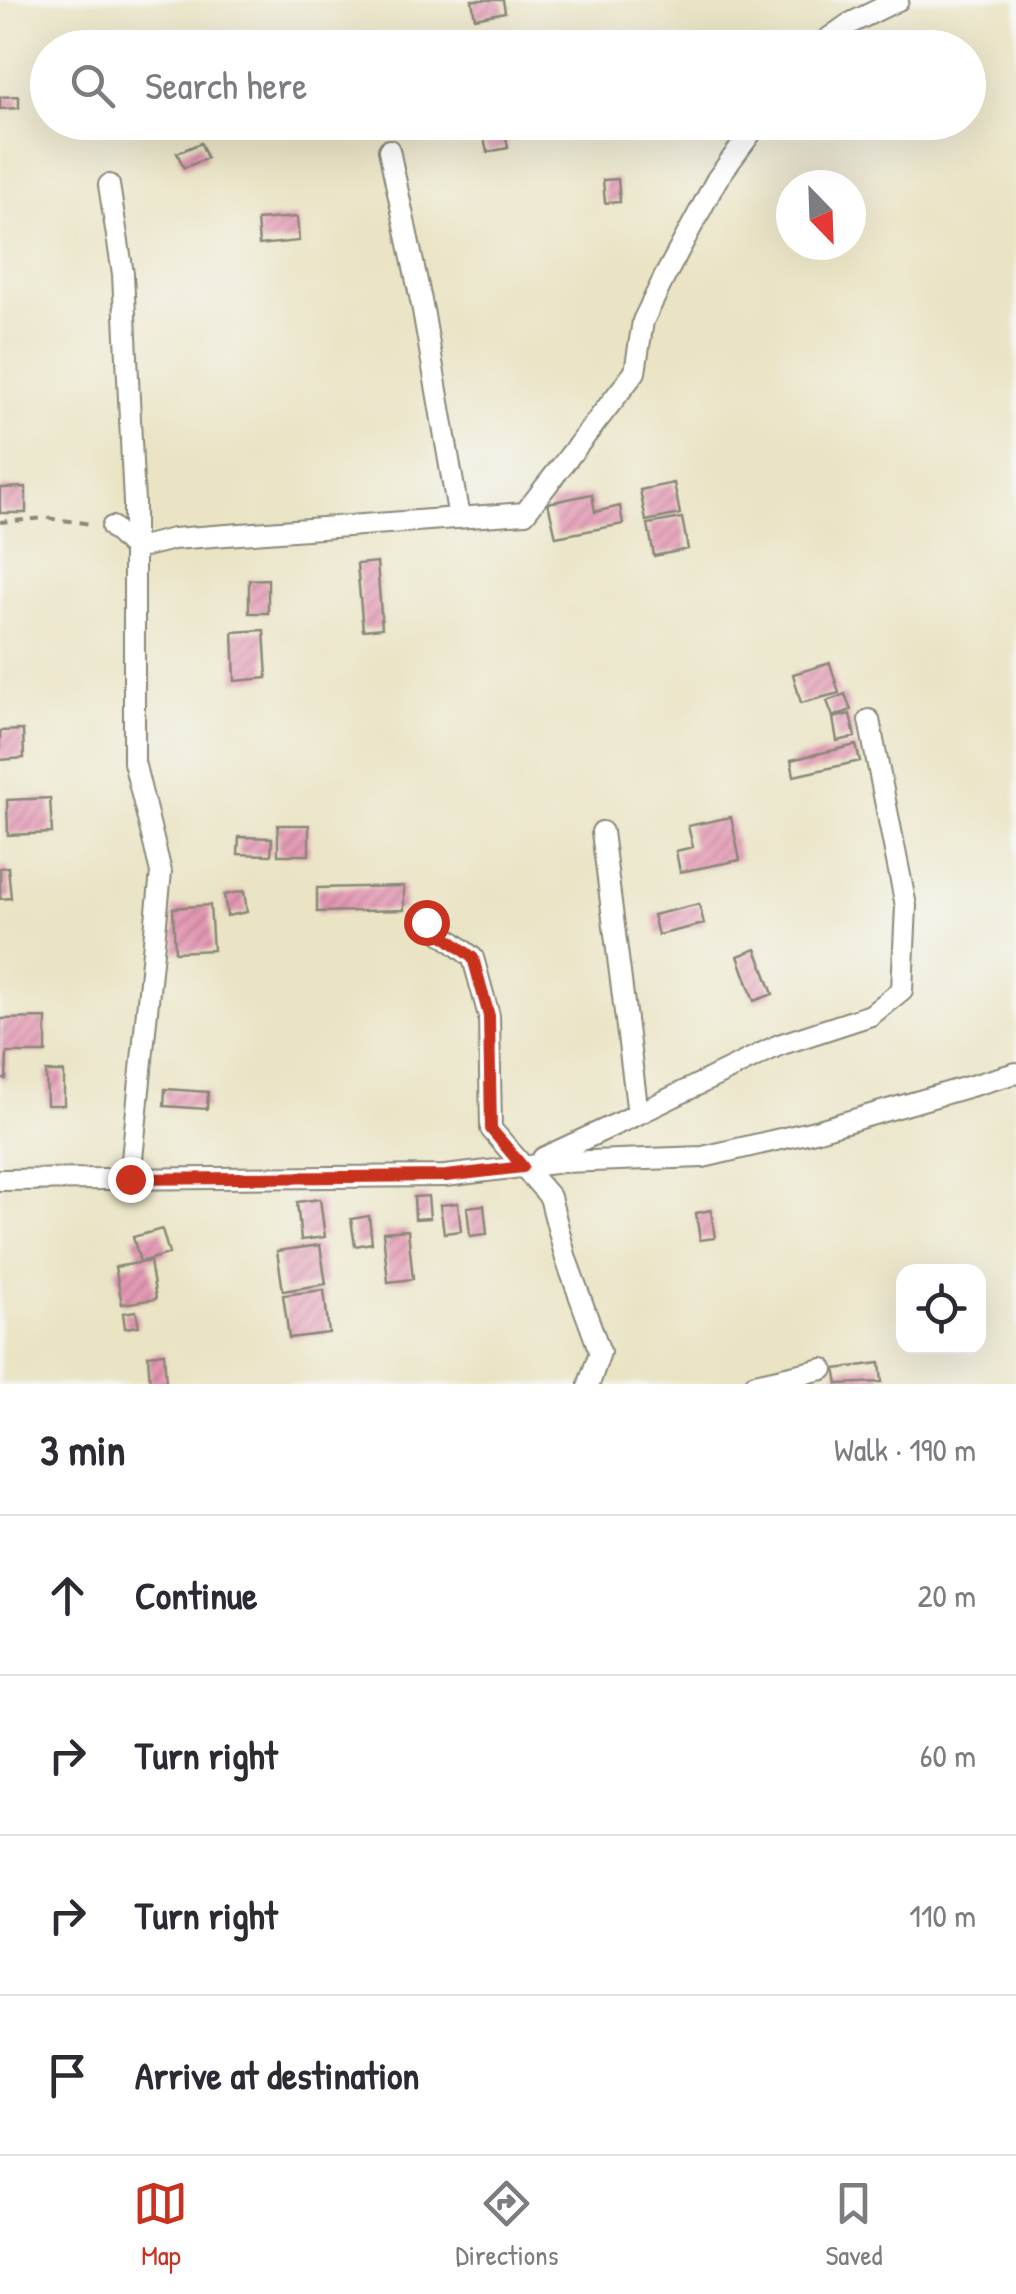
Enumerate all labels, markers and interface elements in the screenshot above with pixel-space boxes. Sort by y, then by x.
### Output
search box [30,30,986,140]
icon: search [65,58,120,113]
text: Search here [145,59,307,111]
north arrow [776,170,866,260]
route start [404,900,450,946]
route end [108,1157,154,1203]
map controls [896,1264,986,1354]
button: locate [896,1264,986,1354]
text: 3 min [40,1421,125,1478]
text: Walk · 190 m [834,1428,976,1471]
icon: ahead [40,1568,95,1623]
text: Continue [135,1569,257,1621]
text: 20 m [918,1574,976,1617]
icon: right [40,1728,95,1783]
text: Turn right [135,1729,278,1781]
text: 60 m [920,1734,976,1777]
icon: right [40,1888,95,1943]
text: Turn right [135,1889,278,1941]
text: 110 m [909,1894,976,1937]
icon: arrive [40,2048,95,2103]
text: Arrive at destination [135,2049,419,2101]
tab: Map [133,2176,188,2274]
tab: Directions [455,2176,558,2274]
tab: Saved [825,2176,883,2274]

